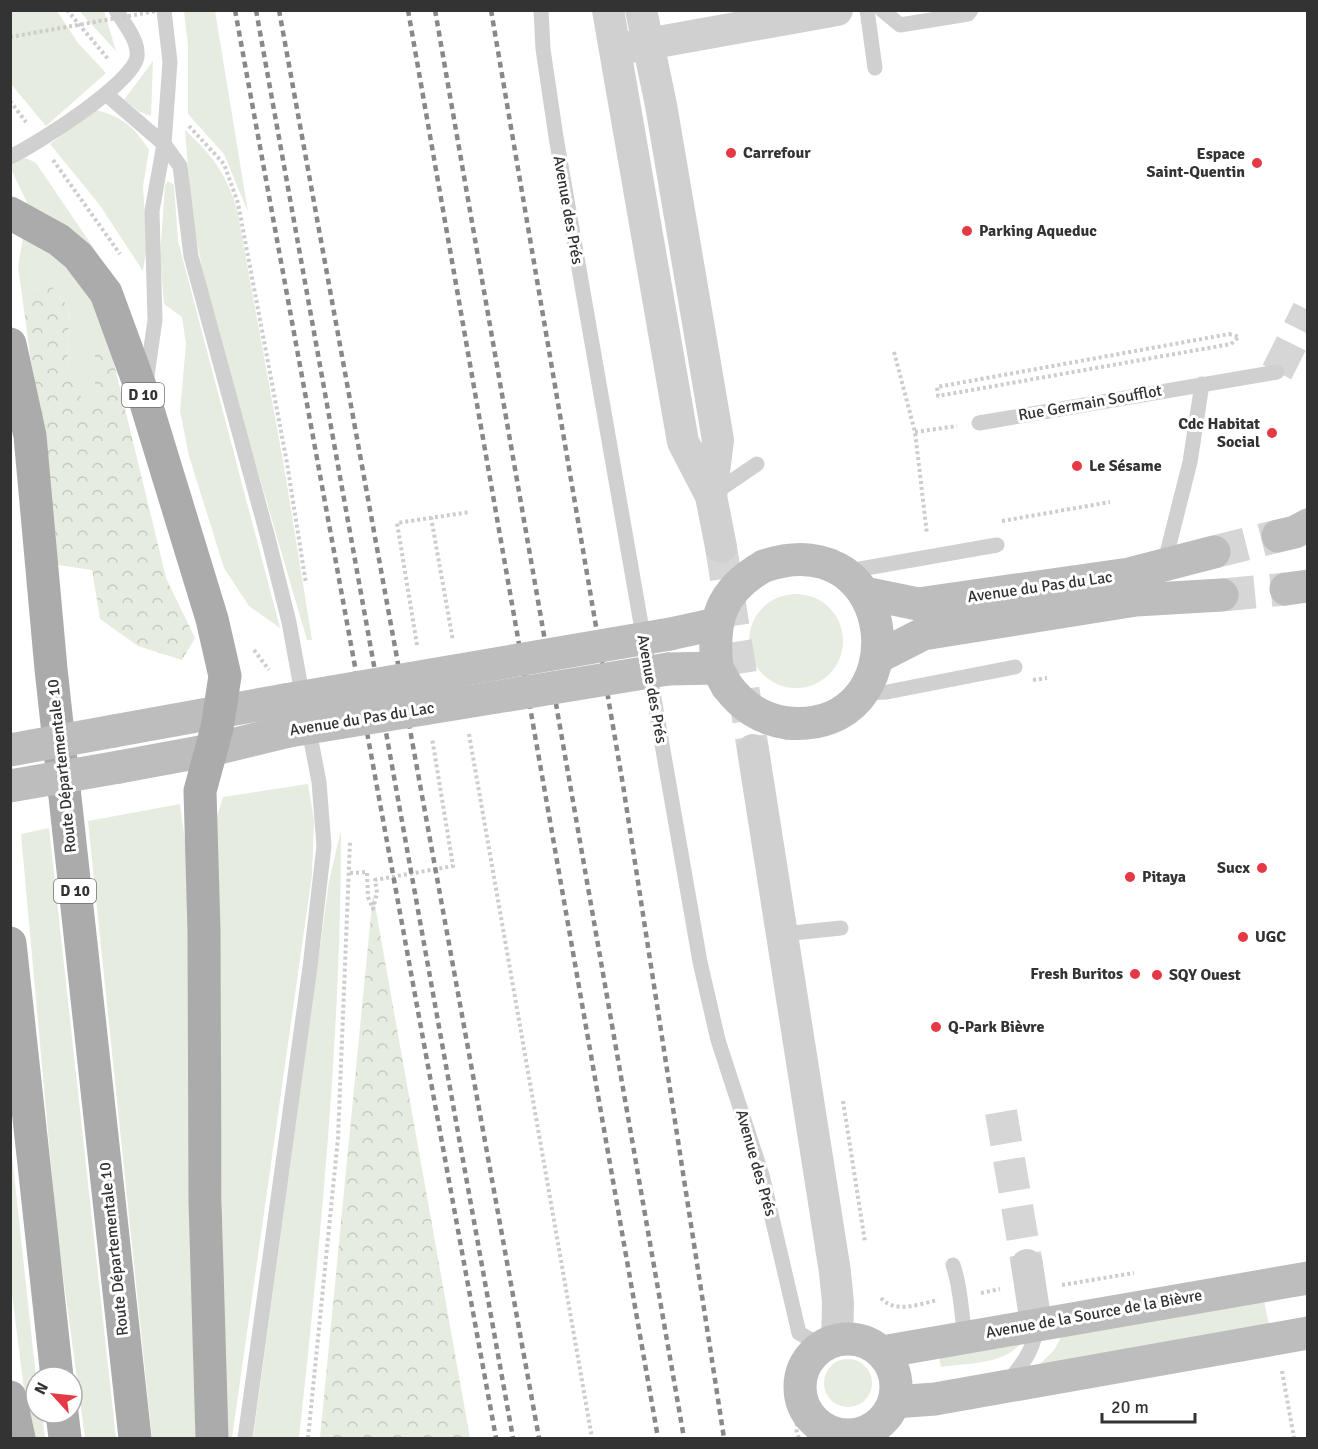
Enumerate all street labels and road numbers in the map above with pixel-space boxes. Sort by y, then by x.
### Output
street label: Avenue des Prés [549,154,587,266]
street label: Rue Germain Soufflot [1017,380,1164,425]
road number: D 10 [122,383,164,407]
street label: Avenue du Pas du Lac [966,567,1114,607]
street label: Avenue des Prés [633,633,671,745]
street label: Route Départementale 10 [43,678,81,854]
street label: Avenue du Pas du Lac [288,698,436,740]
road number: D 10 [54,879,96,903]
street label: Avenue des Prés [731,1107,781,1219]
street label: Route Départementale 10 [95,1161,133,1337]
street label: Avenue de la Source de la Bièvre [984,1285,1204,1343]

